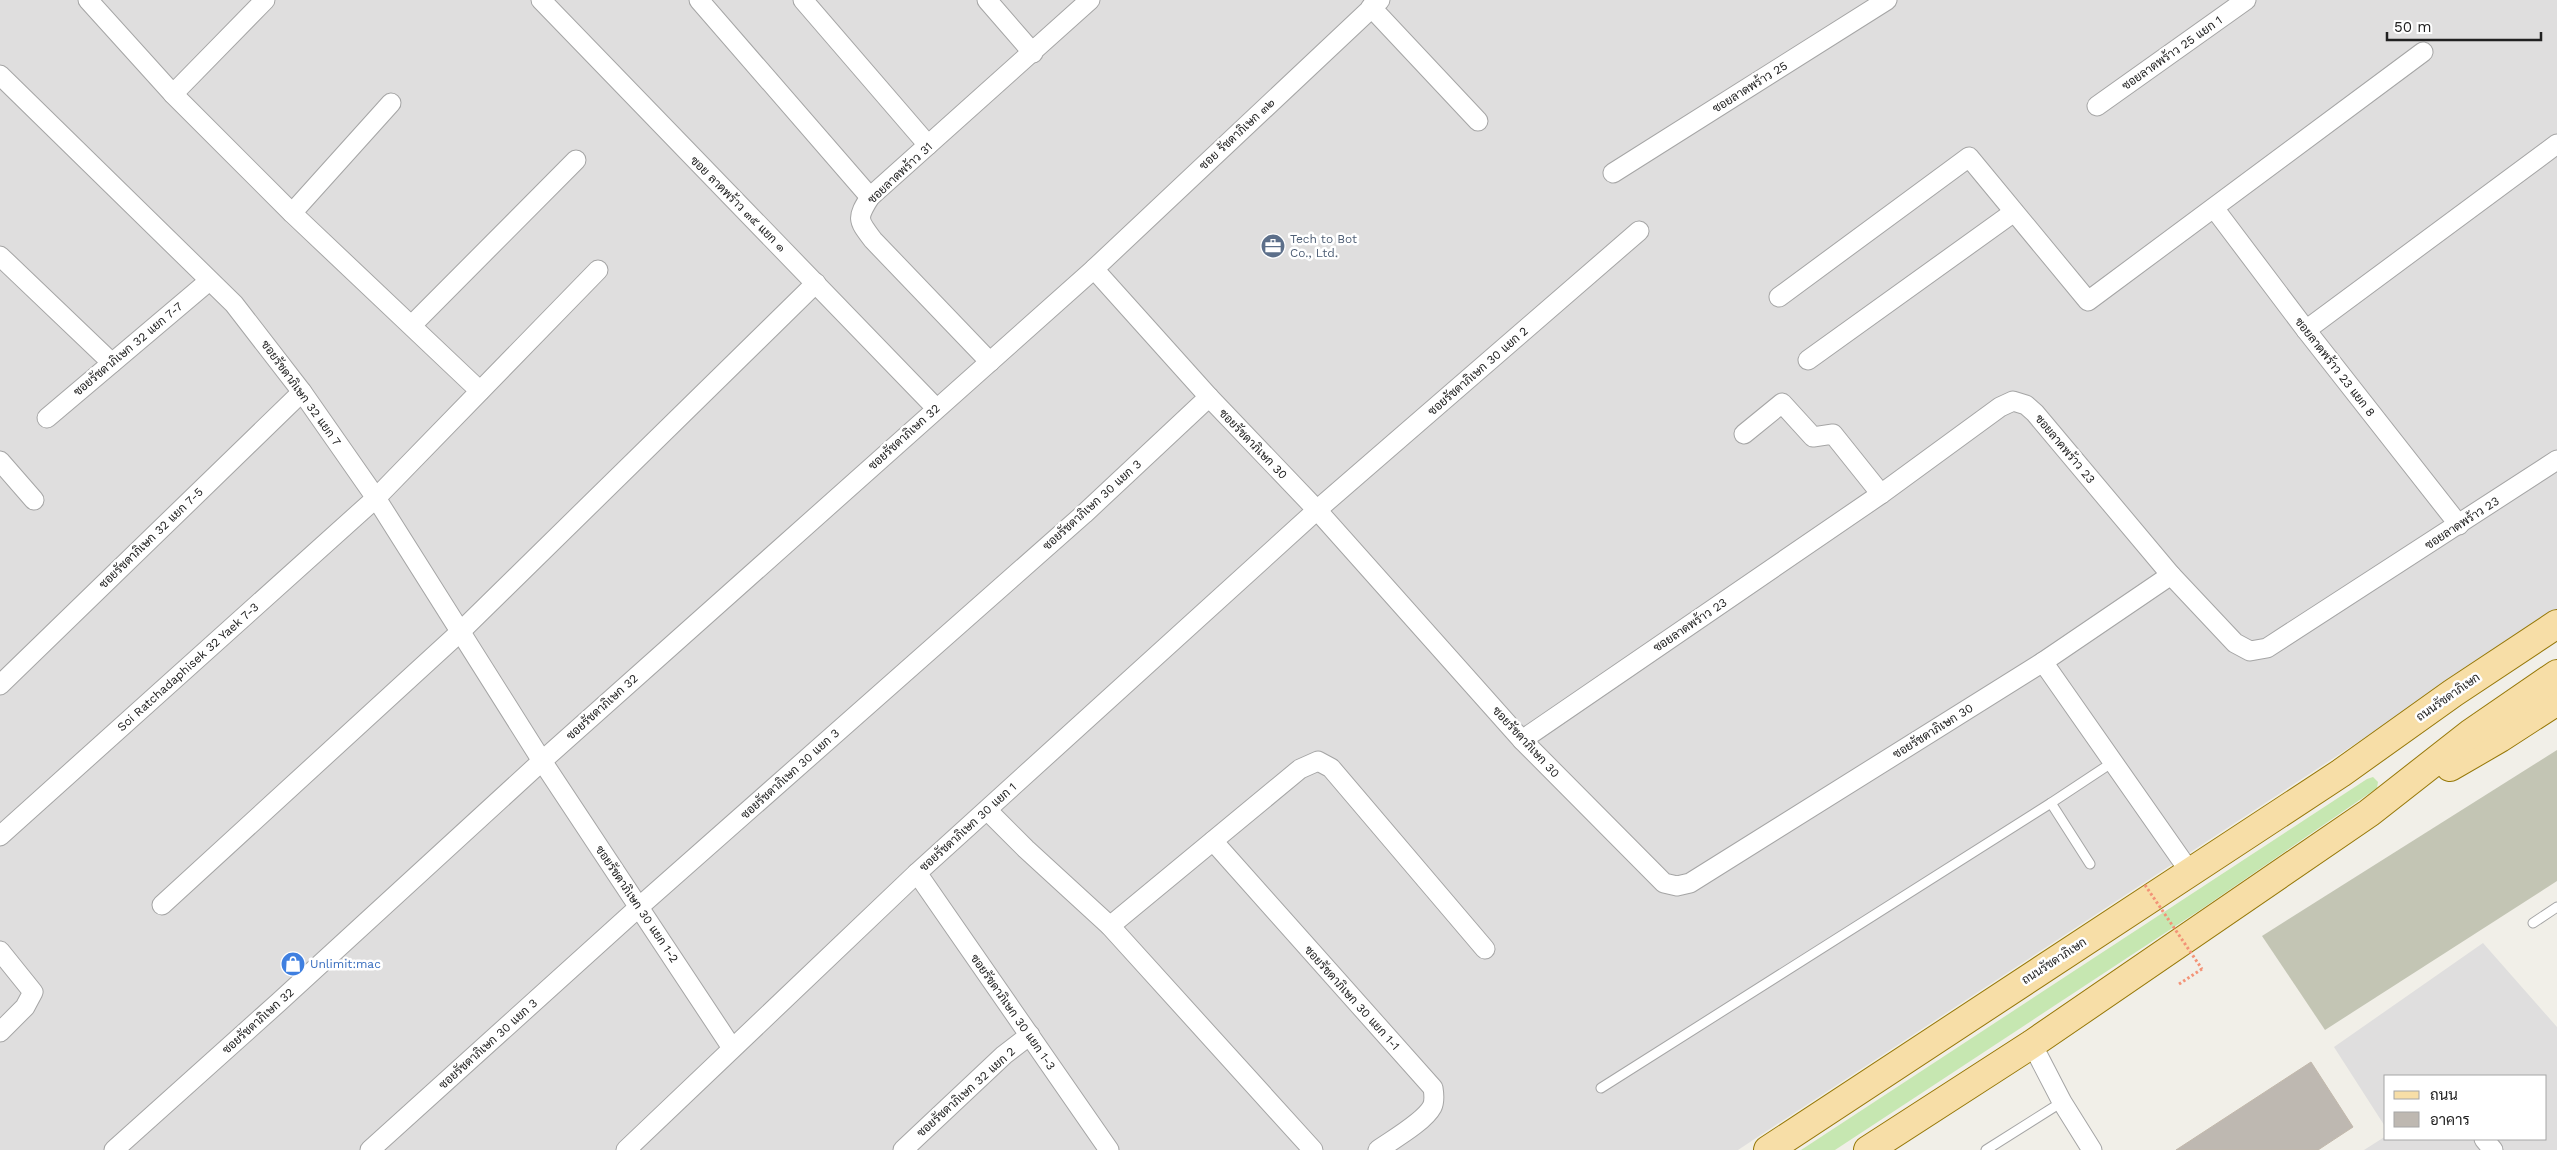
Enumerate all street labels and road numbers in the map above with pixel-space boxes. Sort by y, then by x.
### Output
street label: ซอยลาดพร้าว 25 แยก 1 [2119,13,2225,93]
street label: ซอยลาดพร้าว 25 [1710,58,1790,116]
street label: ซอย รัชดาภิเษก ๓๒ [1196,95,1278,173]
street label: ซอยลาดพร้าว 31 [865,139,935,207]
street label: ซอย ลาดพร้าว ๓๕ แยก ๑ [687,153,789,255]
street label: ซอยรัชดาภิเษก 32 แยก 7-7 [71,299,186,399]
street label: ซอยลาดพร้าว 23 แยก 8 [2292,315,2378,419]
street label: ซอยรัชดาภิเษก 30 แยก 2 [1425,324,1531,418]
street label: ซอยรัชดาภิเษก 32 แยก 7 [258,338,344,449]
street label: ซอยรัชดาภิเษก 32 [865,401,943,473]
street label: ซอยรัชดาภิเษก 30 [1216,406,1290,482]
street label: ซอยลาดพร้าว 23 [2032,412,2098,486]
street label: ซอยรัชดาภิเษก 30 แยก 3 [1040,457,1144,553]
street label: ซอยรัชดาภิเษก 32 แยก 7-5 [96,485,206,591]
street label: ซอยลาดพร้าว 23 [2422,494,2502,552]
street label: ซอยลาดพร้าว 23 [1651,595,1729,655]
street label: Soi Ratchadaphisek 32 Yaek 7-3 [114,600,262,734]
street label: ถนนรัชดาภิเษก [2414,670,2483,724]
street label: ซอยรัชดาภิเษก 32 [563,671,641,743]
street label: ซอยรัชดาภิเษก 30 [1890,701,1976,761]
street label: ซอยรัชดาภิเษก 30 [1490,704,1562,780]
street label: ซอยรัชดาภิเษก 30 แยก 3 [738,726,842,822]
street label: ซอยรัชดาภิเษก 30 แยก 1 [917,780,1019,874]
street label: ซอยรัชดาภิเษก 30 แยก 1-2 [593,843,681,965]
street label: ถนนรัชดาภิเษก [2019,935,2089,987]
street label: ซอยรัชดาภิเษก 30 แยก 1-1 [1301,943,1403,1053]
street label: ซอยรัชดาภิเษก 30 แยก 1-3 [968,951,1058,1073]
street label: ซอยรัชดาภิเษก 32 [219,985,297,1057]
street label: ซอยรัชดาภิเษก 30 แยก 3 [436,996,540,1092]
street label: ซอยรัชดาภิเษก 32 แยก 2 [914,1044,1018,1140]

